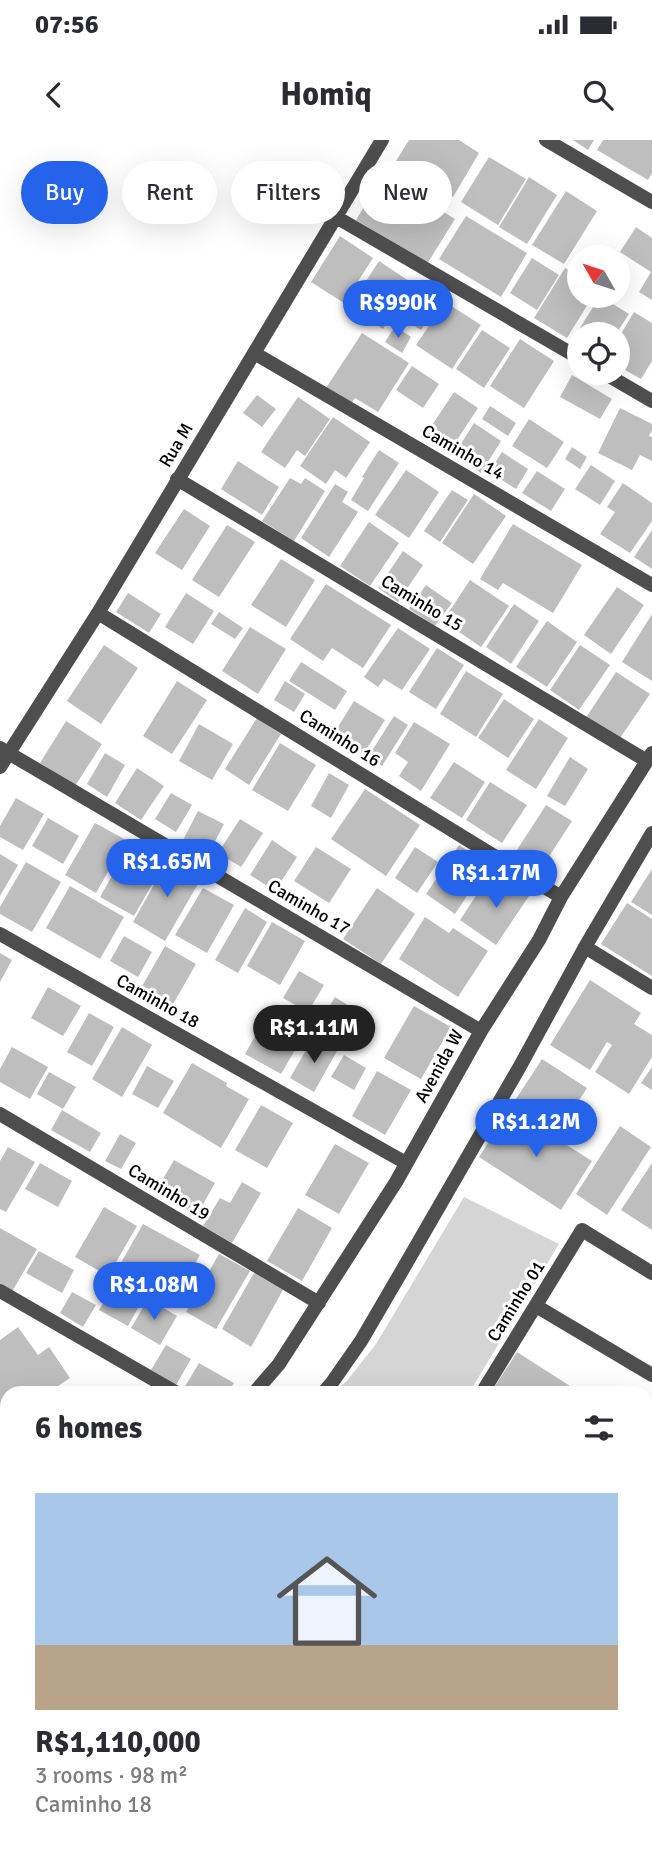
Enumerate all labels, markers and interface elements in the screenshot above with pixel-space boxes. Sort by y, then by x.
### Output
text: 07:56 [35,9,99,41]
text: Homiq [280,75,372,114]
icon: back [35,76,73,114]
icon: search [579,76,617,114]
chip: Buy [21,161,108,224]
chip: Rent [122,161,217,224]
chip: Filters [231,161,345,224]
chip: New [359,161,452,224]
north arrow [567,245,630,308]
map controls [567,245,630,385]
pin: R$990K [341,280,455,340]
text: R$990K [359,288,437,317]
button: locate [567,322,630,385]
street label: Rua M [154,419,198,471]
street label: Caminho 14 [418,420,508,485]
street label: Caminho 15 [377,570,467,636]
street label: Caminho 16 [295,704,385,772]
pin: R$1.65M [102,840,232,899]
text: R$1.65M [122,847,212,876]
pin: R$1.17M [431,850,561,910]
text: R$1.17M [451,858,541,887]
street label: Caminho 17 [264,875,354,939]
street label: Caminho 18 [113,969,203,1033]
pin: R$1.11M [249,1006,379,1065]
text: R$1.11M [269,1013,359,1042]
street label: Avenida W [410,1026,468,1106]
pin: R$1.12M [471,1100,601,1159]
text: R$1.12M [491,1107,581,1136]
street label: Caminho 19 [124,1159,214,1225]
street label: Caminho 01 [482,1256,550,1346]
pin: R$1.08M [89,1262,219,1322]
text: R$1.08M [109,1270,199,1299]
icon: filters [580,1409,618,1447]
text: 6 homes [35,1410,142,1447]
icon: home [264,1538,390,1664]
text: R$1,110,000 [35,1724,201,1761]
text: 3 rooms · 98 m² [35,1761,188,1790]
text: Caminho 18 [35,1790,152,1819]

